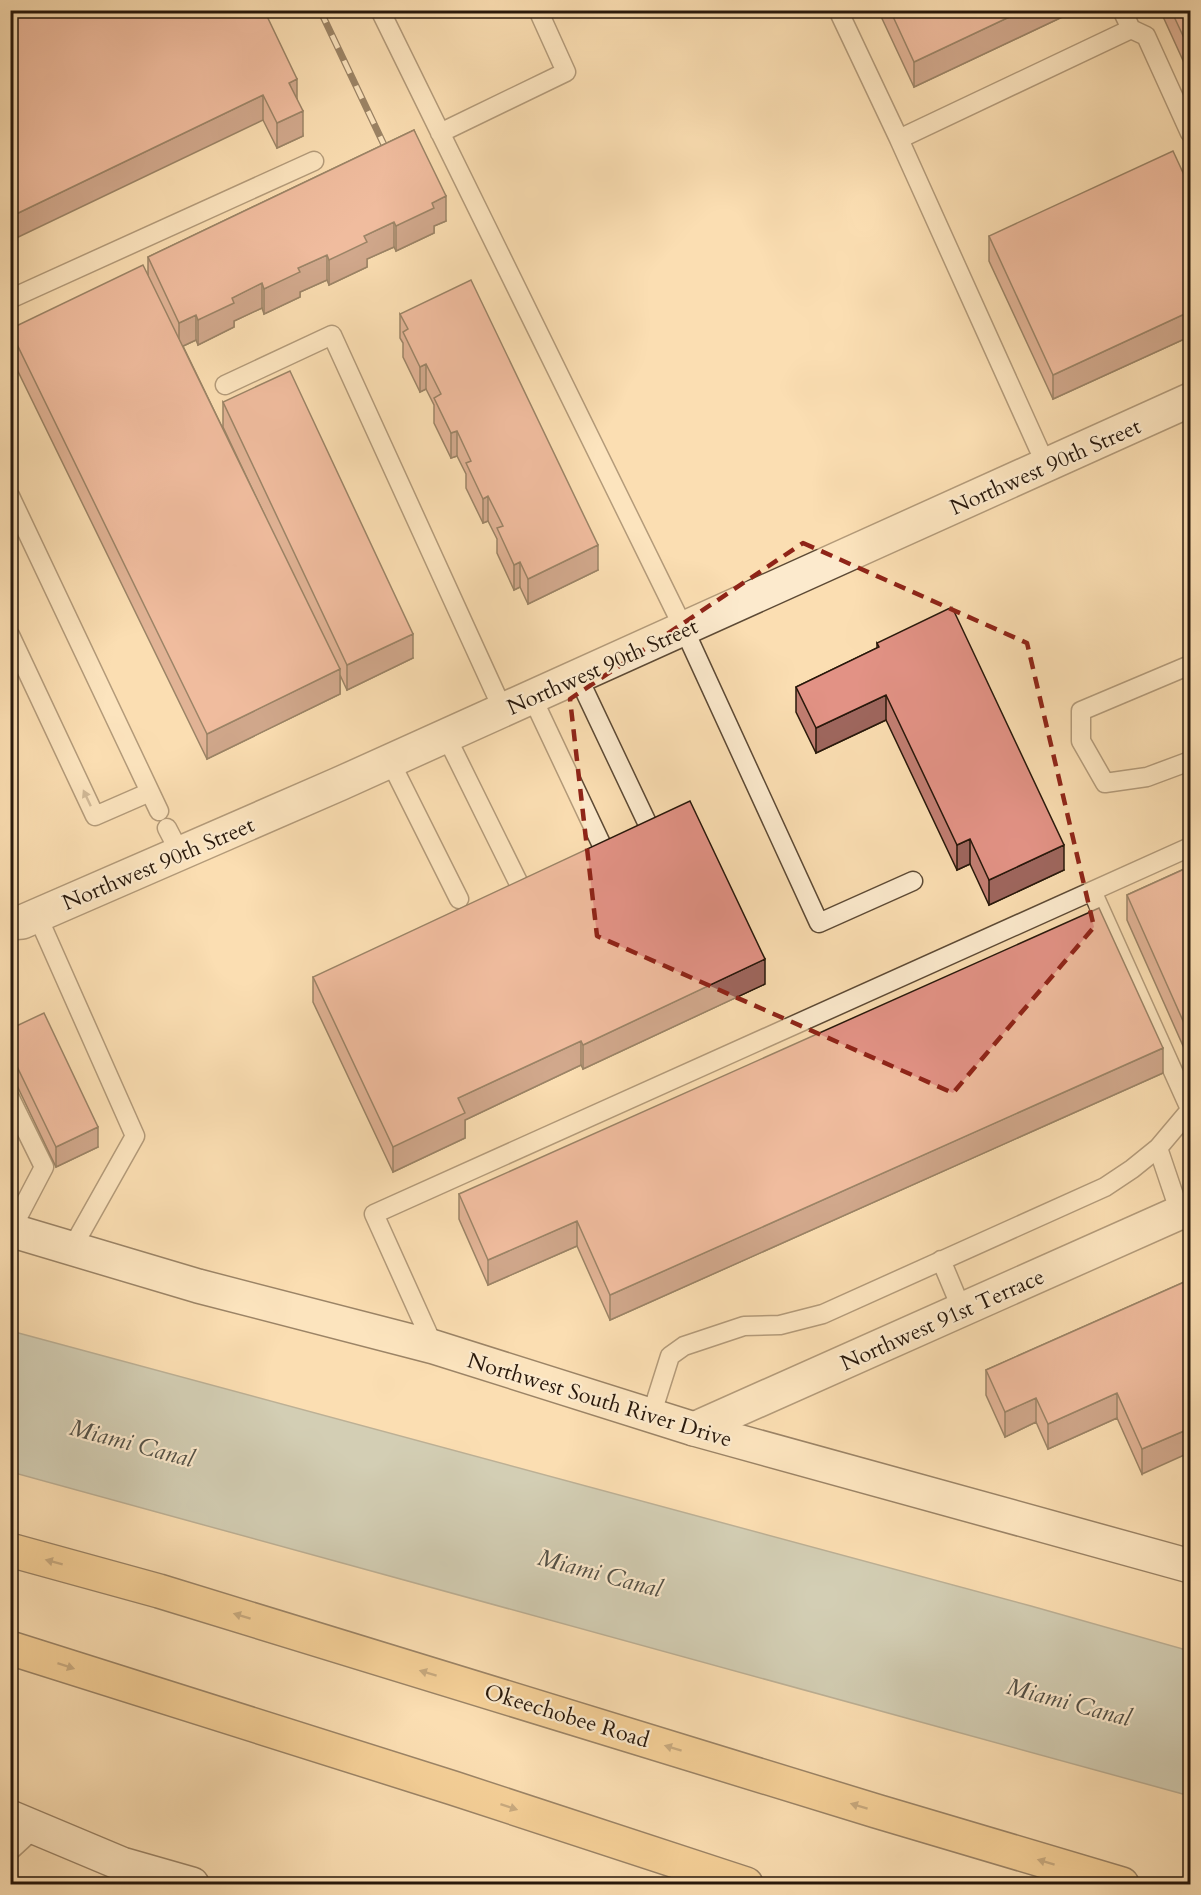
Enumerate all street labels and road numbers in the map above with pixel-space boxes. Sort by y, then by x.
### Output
street label: Northwest 90th Street [945,411,1146,523]
street label: Northwest 90th Street [502,611,703,723]
street label: Northwest 90th Street [58,810,259,918]
street label: Northwest 91st Terrace [836,1261,1049,1378]
street label: Northwest South River Drive [464,1345,736,1455]
street label: Okeechobee Road [481,1677,653,1755]

